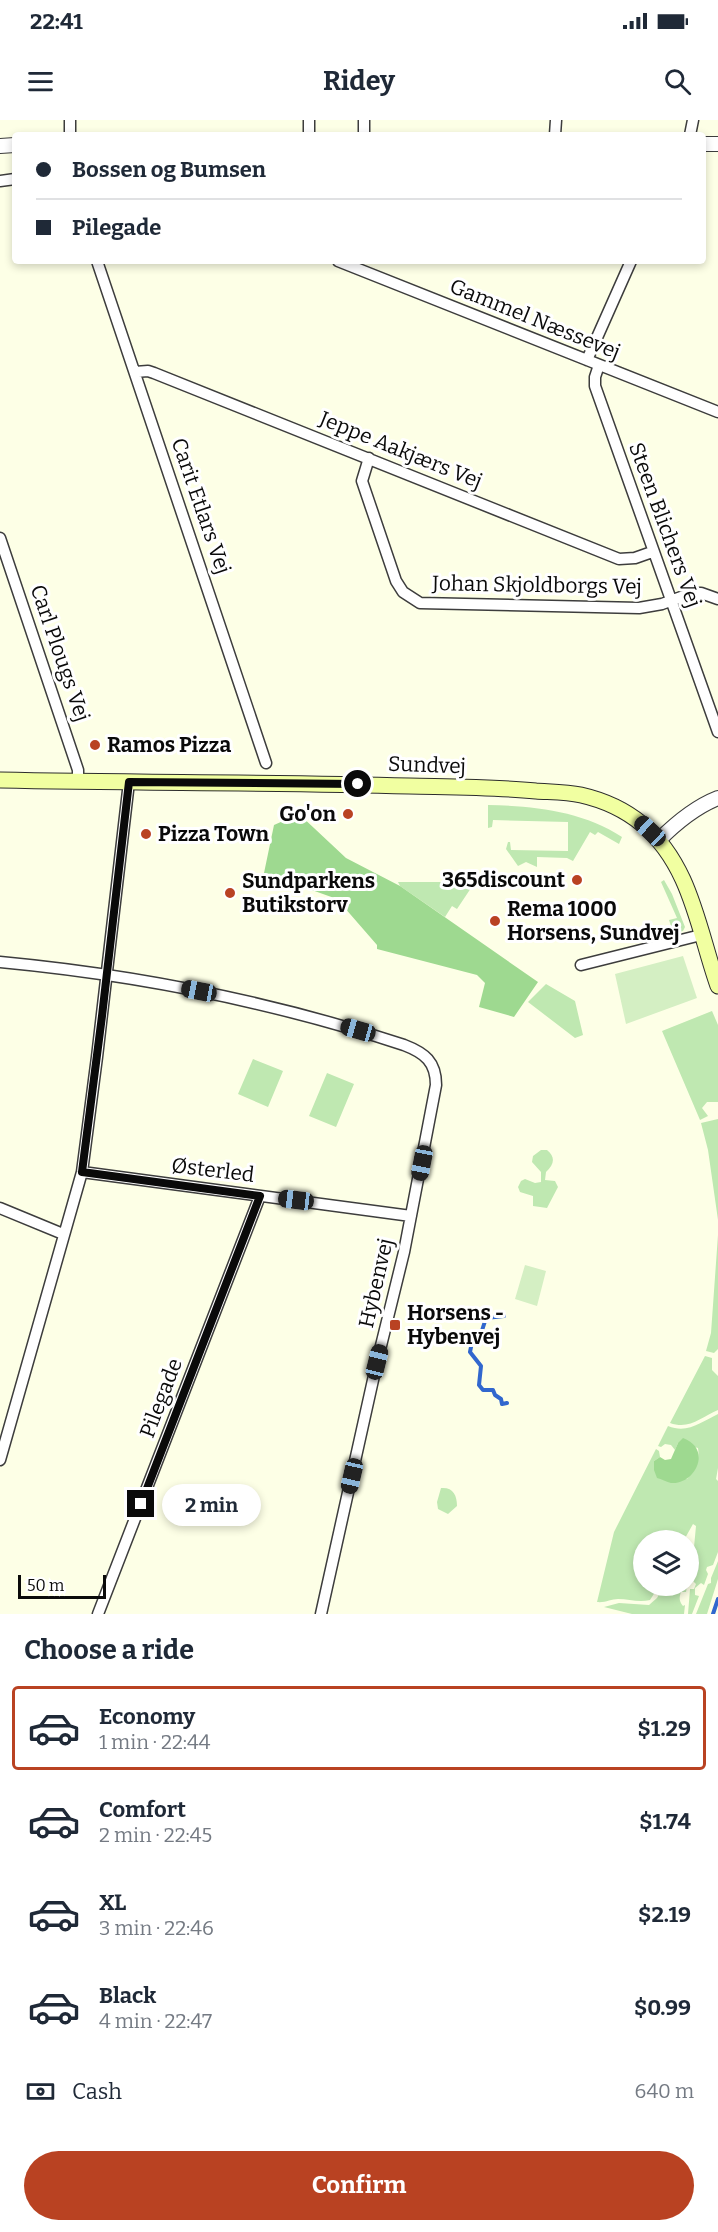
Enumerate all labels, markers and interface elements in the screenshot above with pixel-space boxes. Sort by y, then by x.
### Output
text: 22:41 [30,8,83,35]
icon: menu [24,65,57,98]
text: Ridey [323,65,395,97]
icon: search [661,65,694,98]
text: Bossen og Bumsen [72,156,266,183]
text: Pilegade [72,214,161,241]
street label: Gammel Næssevej [446,273,624,365]
street label: Jeppe Aakjærs Vej [315,405,486,494]
street label: Carit Etlars Vej [166,435,236,577]
street label: Steen Blichers Vej [623,439,707,611]
street label: Johan Skjoldborgs Vej [431,570,642,600]
street label: Carl Plougs Vej [24,581,96,725]
place label: Ramos Pizza [107,732,231,758]
marker: Ramos Pizza [88,738,102,752]
street label: Sundvej [387,751,467,779]
route start [344,770,371,797]
place label: Go'on [279,801,336,827]
marker: Go'on [341,807,355,821]
car [631,812,669,850]
place label: Pizza Town [158,821,269,847]
marker: Pizza Town [139,827,153,841]
place label: 365discount [442,867,566,893]
place label: Sundparkens Butikstorv [242,868,375,918]
marker: 365discount [570,873,584,887]
marker: Sundparkens Butikstorv [223,886,237,900]
place label: Rema 1000 Horsens, Sundvej [507,896,680,946]
marker: Rema 1000 Horsens, Sundvej [488,914,502,928]
car [180,979,218,1003]
car [338,1016,378,1044]
car [410,1144,434,1182]
street label: Østerled [170,1152,256,1188]
car [277,1189,315,1211]
street label: Hybenvej [353,1236,399,1330]
place label: Horsens - Hybenvej [407,1300,504,1350]
marker: Horsens - Hybenvej [388,1318,402,1332]
car [364,1342,390,1382]
street label: Pilegade [134,1355,188,1441]
car [339,1456,365,1496]
callout: 2 min [162,1483,261,1525]
route end [127,1490,154,1517]
text: 2 min [185,1493,238,1517]
map controls [633,1530,699,1596]
button: layers [633,1530,699,1596]
scale bar [18,1572,106,1600]
text: 50 m [27,1576,64,1595]
text: Choose a ride [24,1634,194,1666]
icon: car [27,1701,81,1755]
text: Economy [99,1703,195,1730]
text: $1.29 [638,1715,691,1742]
text: 1 min · 22:44 [99,1730,210,1754]
icon: car [27,1794,81,1848]
text: Comfort [99,1796,186,1823]
text: $1.74 [639,1808,691,1835]
text: 2 min · 22:45 [99,1823,212,1847]
icon: car [27,1887,81,1941]
text: XL [99,1889,126,1916]
text: $2.19 [638,1901,691,1928]
text: 3 min · 22:46 [99,1916,214,1940]
icon: car [27,1980,81,2034]
text: Black [99,1982,156,2009]
text: $0.99 [634,1994,691,2021]
text: 4 min · 22:47 [99,2009,212,2033]
icon: cash [24,2075,57,2108]
text: Cash [72,2078,122,2105]
text: 640 m [635,2079,694,2103]
button: Confirm [24,2151,694,2220]

